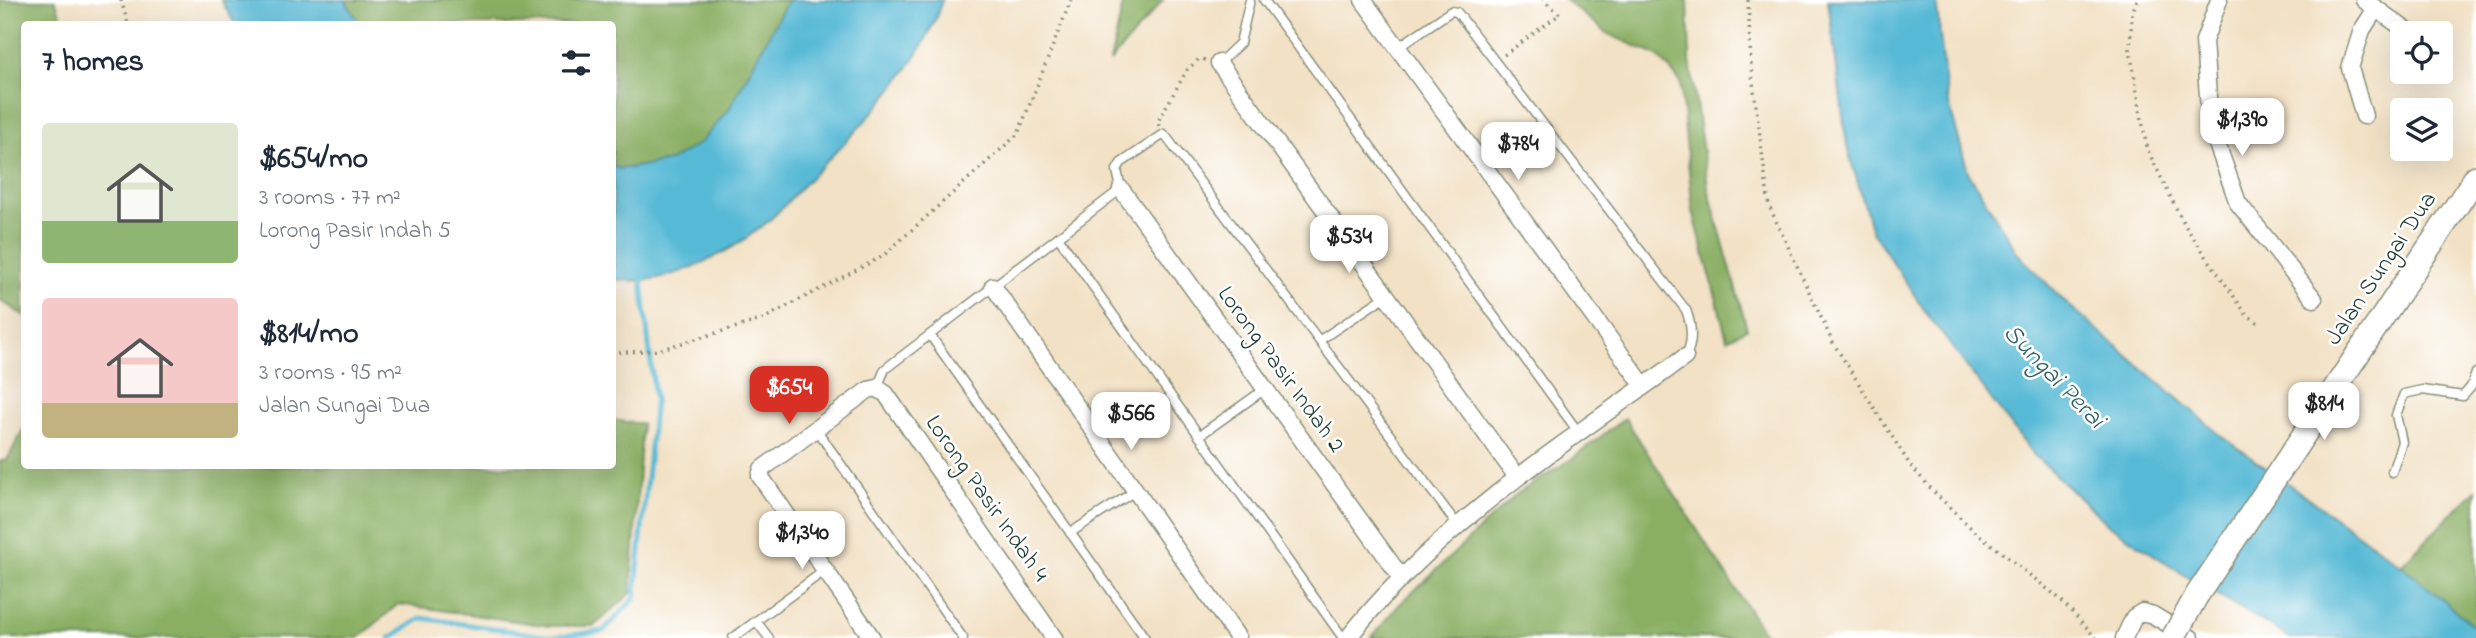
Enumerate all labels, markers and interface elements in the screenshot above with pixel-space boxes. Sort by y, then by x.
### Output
map controls [2390,21,2453,161]
button: locate [2390,21,2453,84]
text: 7 homes [42,41,144,85]
icon: filters [557,44,595,82]
button: layers [2390,98,2453,161]
pin: $1,390 [2185,99,2299,158]
text: $1,390 [2216,104,2268,137]
pin: $784 [1477,122,1559,182]
text: $784 [1497,128,1539,161]
text: $654/mo [259,138,368,182]
icon: home [98,151,182,235]
text: 3 rooms · 77 m² [259,182,401,215]
street label: Jalan Sungai Dua [2318,185,2446,353]
text: Lorong Pasir Indah 5 [259,215,451,248]
pin: $534 [1308,216,1390,275]
text: $534 [1326,221,1372,254]
street label: Lorong Pasir Indah 2 [1207,279,1353,461]
text: $814/mo [259,313,358,357]
water label: Sungai Perai [1993,316,2115,440]
icon: home [98,326,182,410]
text: 3 rooms · 95 m² [259,357,402,390]
pin: $654 [748,366,830,426]
text: $654 [766,372,812,405]
pin: $814 [2283,382,2365,442]
text: $814 [2304,388,2344,421]
text: Jalan Sungai Dua [259,390,430,423]
pin: $566 [1090,392,1172,452]
text: $566 [1107,398,1155,431]
street label: Lorong Pasir Indah 4 [915,408,1057,590]
pin: $1,340 [745,512,859,571]
text: $1,340 [775,517,829,550]

